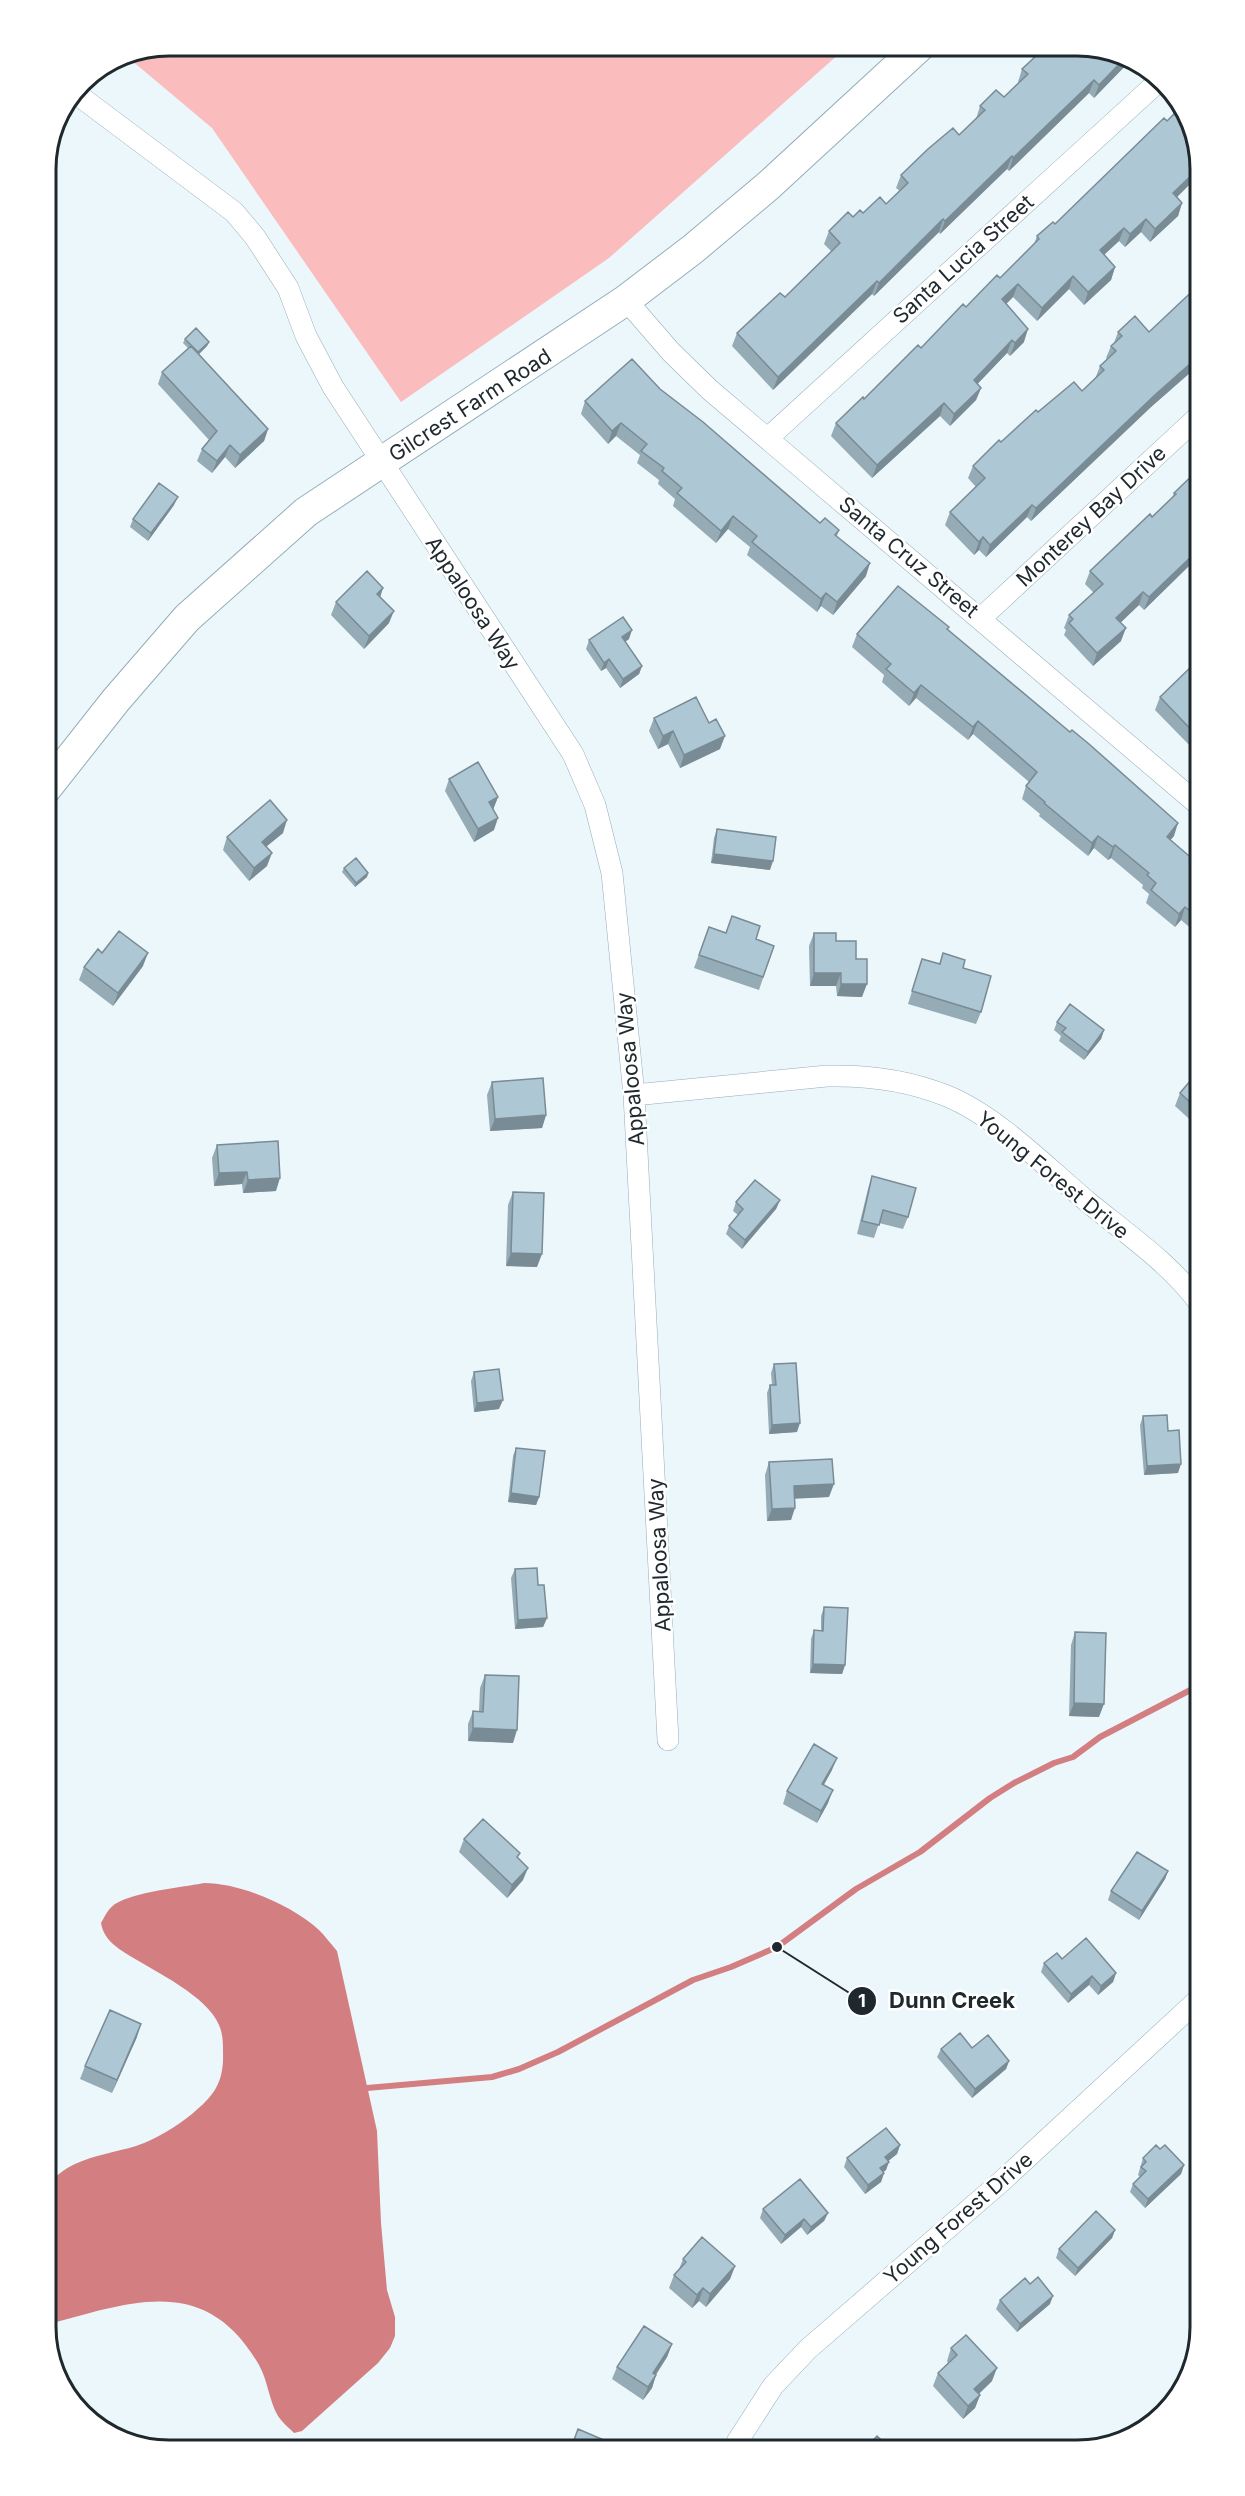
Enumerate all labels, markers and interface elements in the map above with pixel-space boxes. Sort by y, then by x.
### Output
street label: Santa Lucia Street [887,189,1039,329]
street label: Gilcrest Farm Road [384,343,556,467]
street label: Monterey Bay Drive [1011,440,1171,592]
street label: Santa Cruz Street [834,491,984,623]
street label: Appaloosa Way [421,532,526,675]
street label: Appaloosa Way [611,991,649,1147]
street label: Young Forest Drive [972,1106,1134,1244]
street label: Appaloosa Way [642,1477,676,1633]
callout: Dunn Creek [847,1981,1027,2021]
text: Dunn Creek [889,1987,1015,2013]
text: 1 [858,1990,866,2011]
street label: Young Forest Drive [879,2147,1037,2289]

